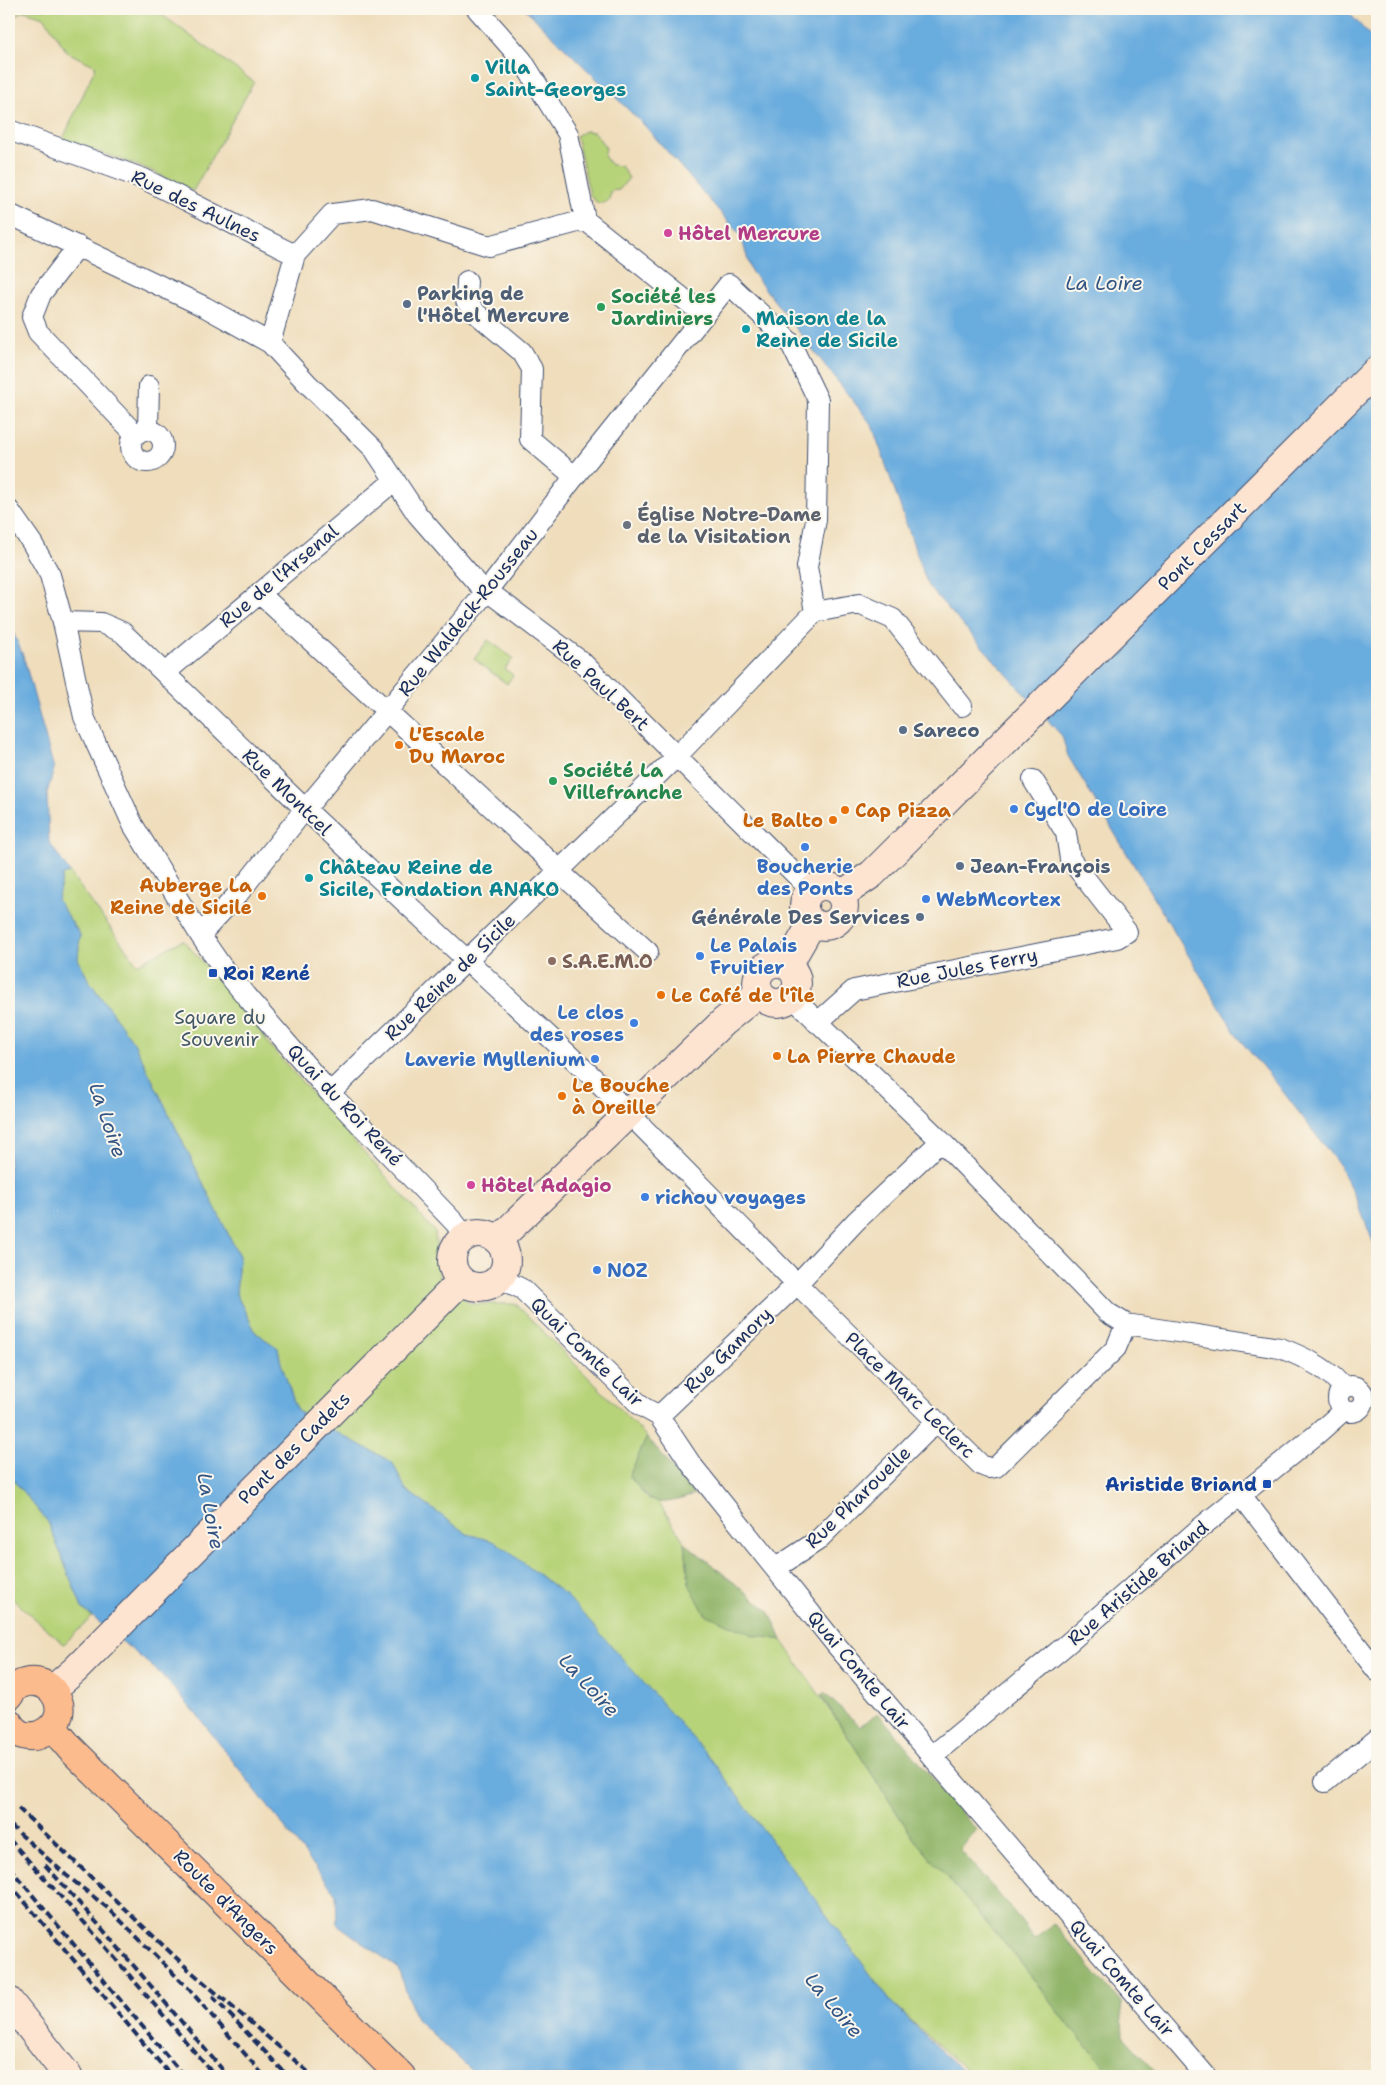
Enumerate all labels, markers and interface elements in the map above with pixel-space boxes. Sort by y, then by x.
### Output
place label: Villa Saint-Georges [485,55,626,102]
marker: Villa Saint-Georges [469,72,481,84]
street label: Rue des Aulnes [127,164,265,248]
place label: Hôtel Mercure [678,221,820,246]
marker: Hôtel Mercure [662,227,674,239]
water label: La Loire [1065,270,1143,296]
place label: Parking de l'Hôtel Mercure [417,281,570,328]
place label: Société les Jardiniers [611,284,716,331]
marker: Parking de l'Hôtel Mercure [401,298,413,310]
marker: Société les Jardiniers [595,301,607,313]
place label: Maison de la Reine de Sicile [756,306,898,353]
marker: Maison de la Reine de Sicile [740,323,752,335]
street label: Pont Cessart [1152,496,1252,596]
place label: Église Notre-Dame de la Visitation [637,501,822,549]
street label: Rue de l'Arsenal [214,519,344,633]
marker: Église Notre-Dame de la Visitation [621,519,633,531]
street label: Rue Waldeck-Rousseau [392,522,544,702]
street label: Rue Paul Bert [547,634,655,736]
place label: Sareco [913,718,980,743]
place label: L'Escale Du Maroc [409,722,505,769]
marker: Sareco [897,724,909,736]
marker: L'Escale Du Maroc [393,739,405,751]
street label: Rue Montcel [237,743,337,841]
place label: Société La Villefranche [563,758,683,805]
marker: Société La Villefranche [547,775,559,787]
place label: Cycl'O de Loire [1024,797,1167,822]
place label: Cap Pizza [855,798,951,823]
marker: Cycl'O de Loire [1008,803,1020,815]
marker: Cap Pizza [839,804,851,816]
place label: Le Balto [743,808,823,833]
marker: Le Balto [827,814,839,826]
marker: Boucherie des Ponts [799,841,811,853]
place label: Boucherie des Ponts [757,854,853,901]
place label: Jean-François [970,854,1110,879]
place label: Château Reine de Sicile, Fondation ANAKO [319,855,559,902]
marker: Jean-François [954,860,966,872]
marker: Château Reine de Sicile, Fondation ANAKO [303,872,315,884]
place label: Auberge La Reine de Sicile [110,873,252,920]
place label: WebMcortex [936,887,1061,912]
marker: Auberge La Reine de Sicile [256,890,268,902]
marker: WebMcortex [920,893,932,905]
place label: Générale Des Services [691,905,910,930]
street label: Rue Reine de Sicile [379,908,521,1046]
marker: Générale Des Services [914,911,926,923]
place label: Le Palais Fruitier [710,933,797,980]
street label: Rue Jules Ferry [894,942,1040,994]
place label: S.A.E.M.O [562,949,653,974]
marker: Le Palais Fruitier [694,950,706,962]
marker: S.A.E.M.O [546,955,558,967]
place label: Roi René [223,961,310,986]
marker: Roi René [207,967,219,979]
place label: Le Café de l'île [671,983,815,1008]
marker: Le Café de l'île [655,989,667,1001]
place label: Le clos des roses [530,1000,624,1047]
park label: Square du Souvenir [174,1005,266,1052]
marker: Le clos des roses [628,1017,640,1029]
street label: Quai du Roi René [282,1038,408,1172]
place label: La Pierre Chaude [787,1044,956,1069]
place label: Laverie Myllenium [405,1047,585,1072]
marker: La Pierre Chaude [771,1050,783,1062]
marker: Laverie Myllenium [589,1053,601,1065]
place label: Le Bouche à Oreille [572,1073,670,1120]
water label: La Loire [83,1079,133,1161]
marker: Le Bouche à Oreille [556,1090,568,1102]
place label: Hôtel Adagio [481,1173,612,1198]
marker: Hôtel Adagio [465,1179,477,1191]
place label: richou voyages [655,1185,806,1210]
marker: richou voyages [639,1191,651,1203]
place label: NOZ [607,1258,648,1283]
marker: NOZ [591,1264,603,1276]
street label: Quai Comte Lair [525,1292,649,1412]
street label: Rue Gamory [678,1301,778,1399]
street label: Place Marc Leclerc [839,1326,981,1464]
street label: Pont des Cadets [232,1386,356,1510]
street label: Rue Pharouelle [800,1440,916,1554]
water label: La Loire [191,1470,231,1552]
place label: Aristide Briand [1105,1472,1257,1497]
marker: Aristide Briand [1261,1478,1273,1490]
street label: Rue Aristide Briand [1062,1515,1214,1651]
street label: Quai Comte Lair [802,1605,916,1735]
water label: La Loire [553,1648,625,1722]
street label: Route d'Angers [168,1844,284,1960]
street label: Quai Comte Lair [1064,1914,1180,2042]
water label: La Loire [799,1967,869,2043]

